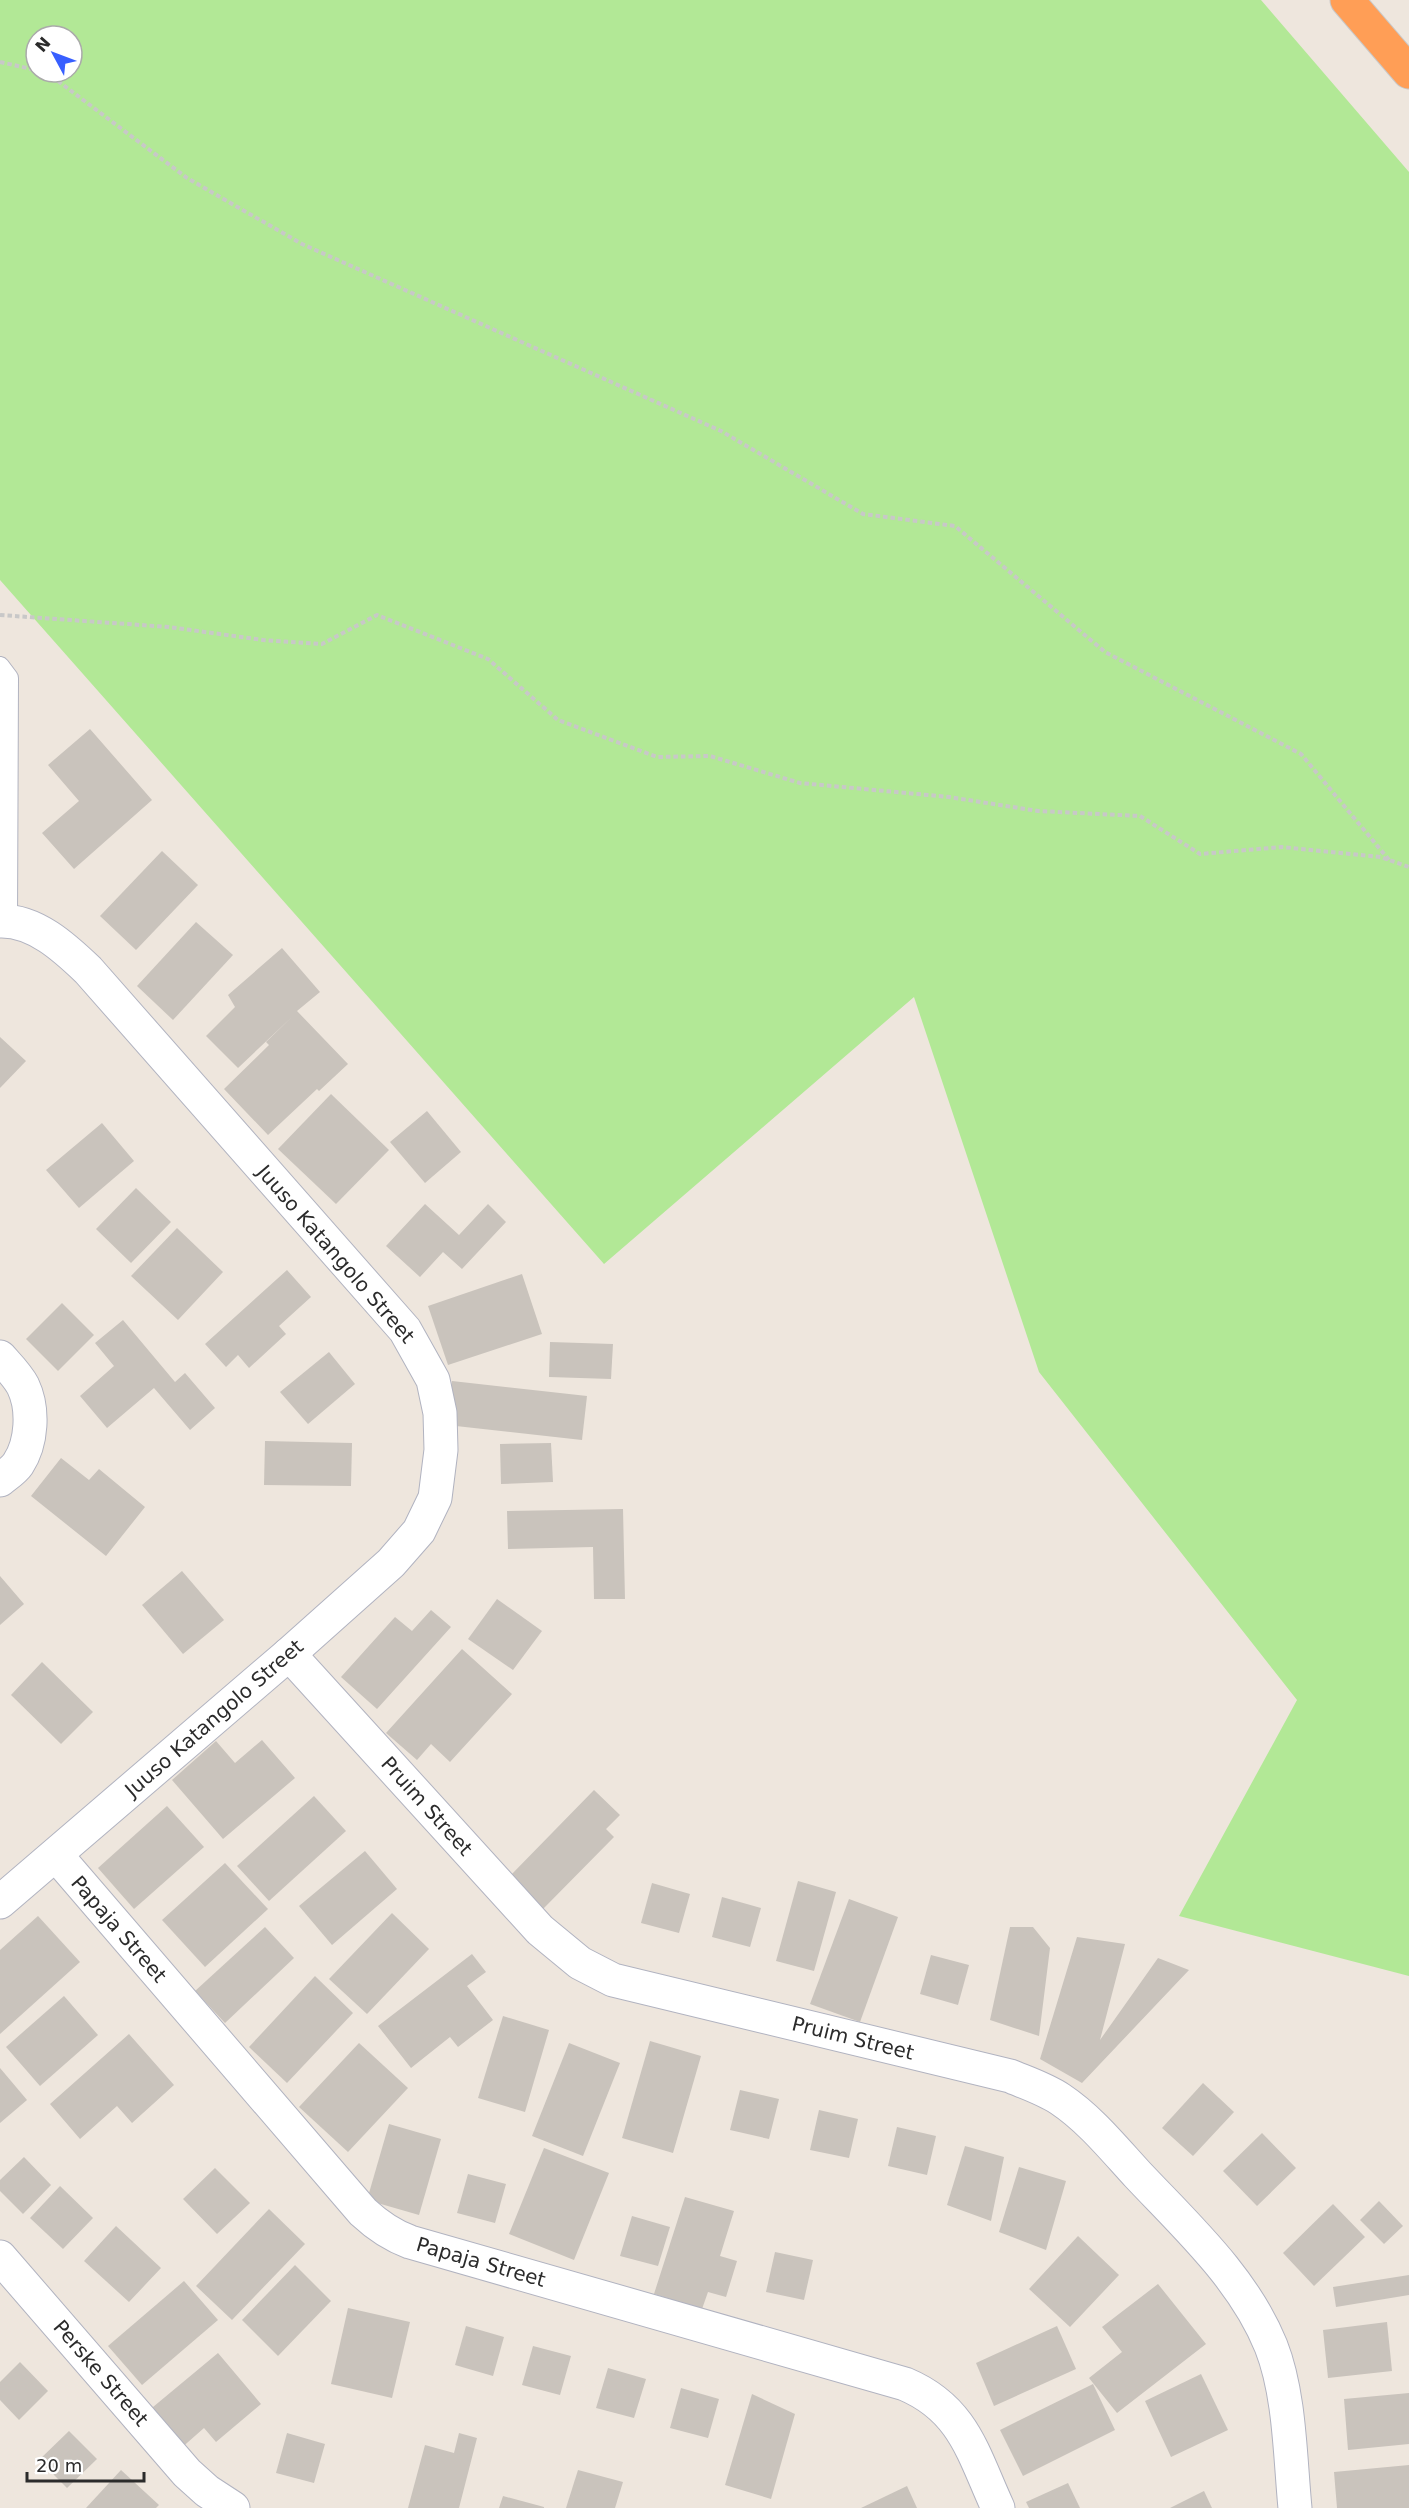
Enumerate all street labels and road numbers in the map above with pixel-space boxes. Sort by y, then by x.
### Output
street label: Juuso Katangolo Street [251,1159,420,1348]
street label: Juuso Katangolo Street [119,1634,308,1803]
street label: Pruim Street [376,1752,478,1861]
street label: Papaja Street [66,1871,172,1987]
street label: Pruim Street [790,2011,917,2065]
street label: Papaja Street [414,2232,549,2292]
street label: Perske Street [48,2315,154,2431]

